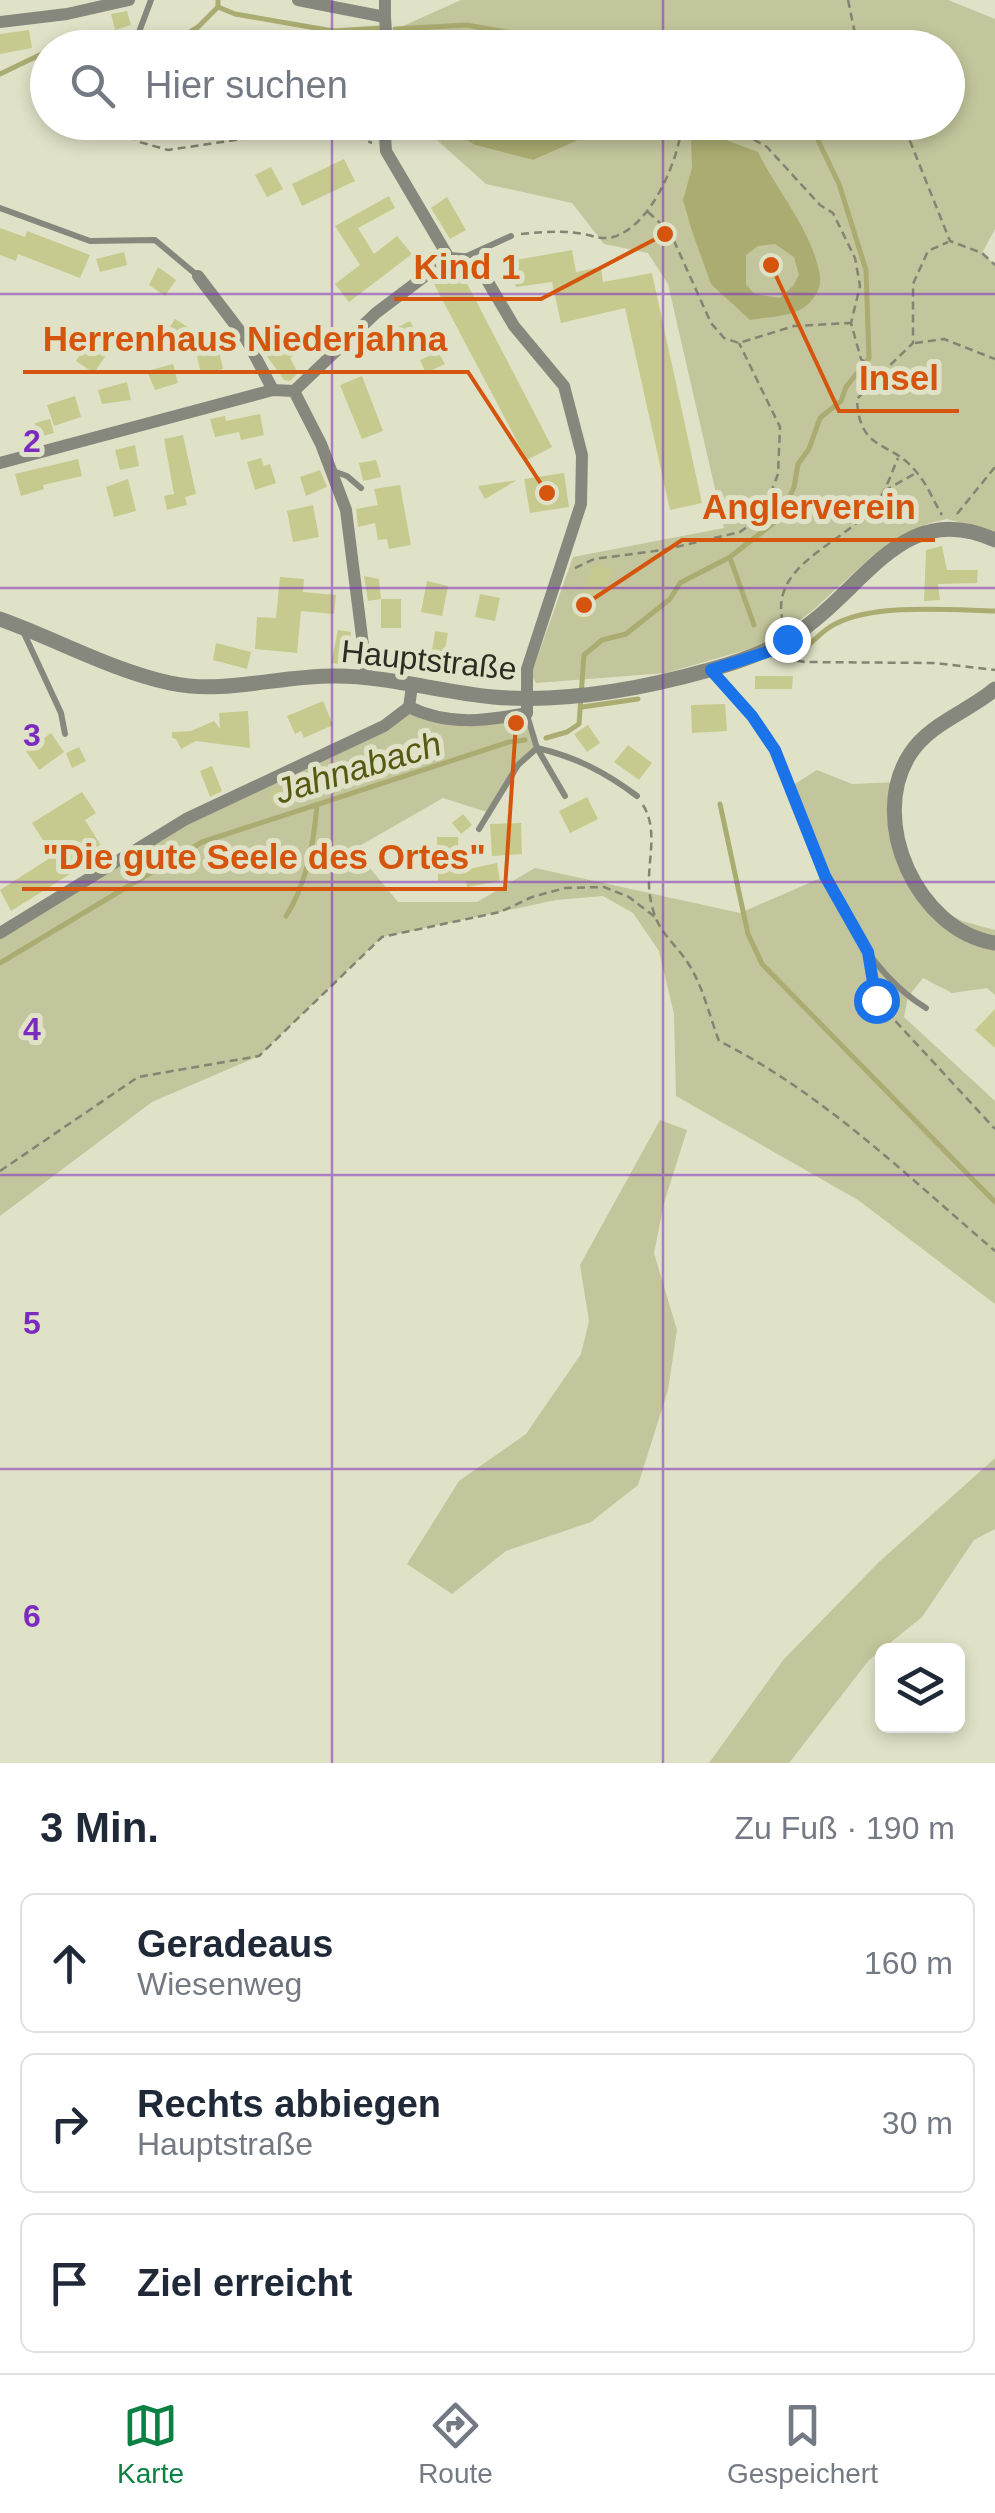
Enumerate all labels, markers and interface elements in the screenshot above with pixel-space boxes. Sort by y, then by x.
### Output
search box [30,30,965,140]
icon: search [65,58,120,113]
text: Hier suchen [145,64,348,106]
callout: Kind 1 [394,234,541,299]
text: Kind 1 [414,247,520,286]
callout: Herrenhaus Niederjahna [23,307,468,372]
text: Herrenhaus Niederjahna [43,319,448,358]
callout: Insel [839,346,959,411]
text: Insel [859,358,939,397]
text: 2 [23,423,41,459]
callout: Anglerverein [682,475,935,540]
text: Anglerverein [702,487,916,526]
route end [765,617,811,663]
street label: Hauptstraße [340,633,518,687]
text: 3 [23,717,41,753]
water label: Jahnabach [269,723,446,811]
callout: "Die gute Seele des Ortes" [22,824,505,889]
text: "Die gute Seele des Ortes" [42,837,486,876]
route start [854,978,900,1024]
text: 4 [23,1011,41,1047]
text: 5 [23,1305,41,1341]
text: 6 [23,1598,41,1634]
map controls [875,1643,965,1733]
button: layers [875,1643,965,1733]
text: 3 Min. [40,1804,159,1851]
text: Zu Fuß · 190 m [735,1810,955,1846]
text: Geradeaus [137,1923,333,1965]
icon: ahead [42,1936,97,1991]
text: 160 m [864,1945,953,1981]
text: Wiesenweg [137,1966,302,2002]
text: Rechts abbiegen [137,2083,441,2125]
icon: right [42,2096,97,2151]
text: 30 m [882,2105,953,2141]
text: Hauptstraße [137,2126,313,2162]
icon: arrive [42,2256,97,2311]
text: Ziel erreicht [137,2262,352,2304]
tab: Karte [117,2398,184,2490]
tab: Route [418,2398,493,2490]
tab: Gespeichert [727,2398,878,2490]

